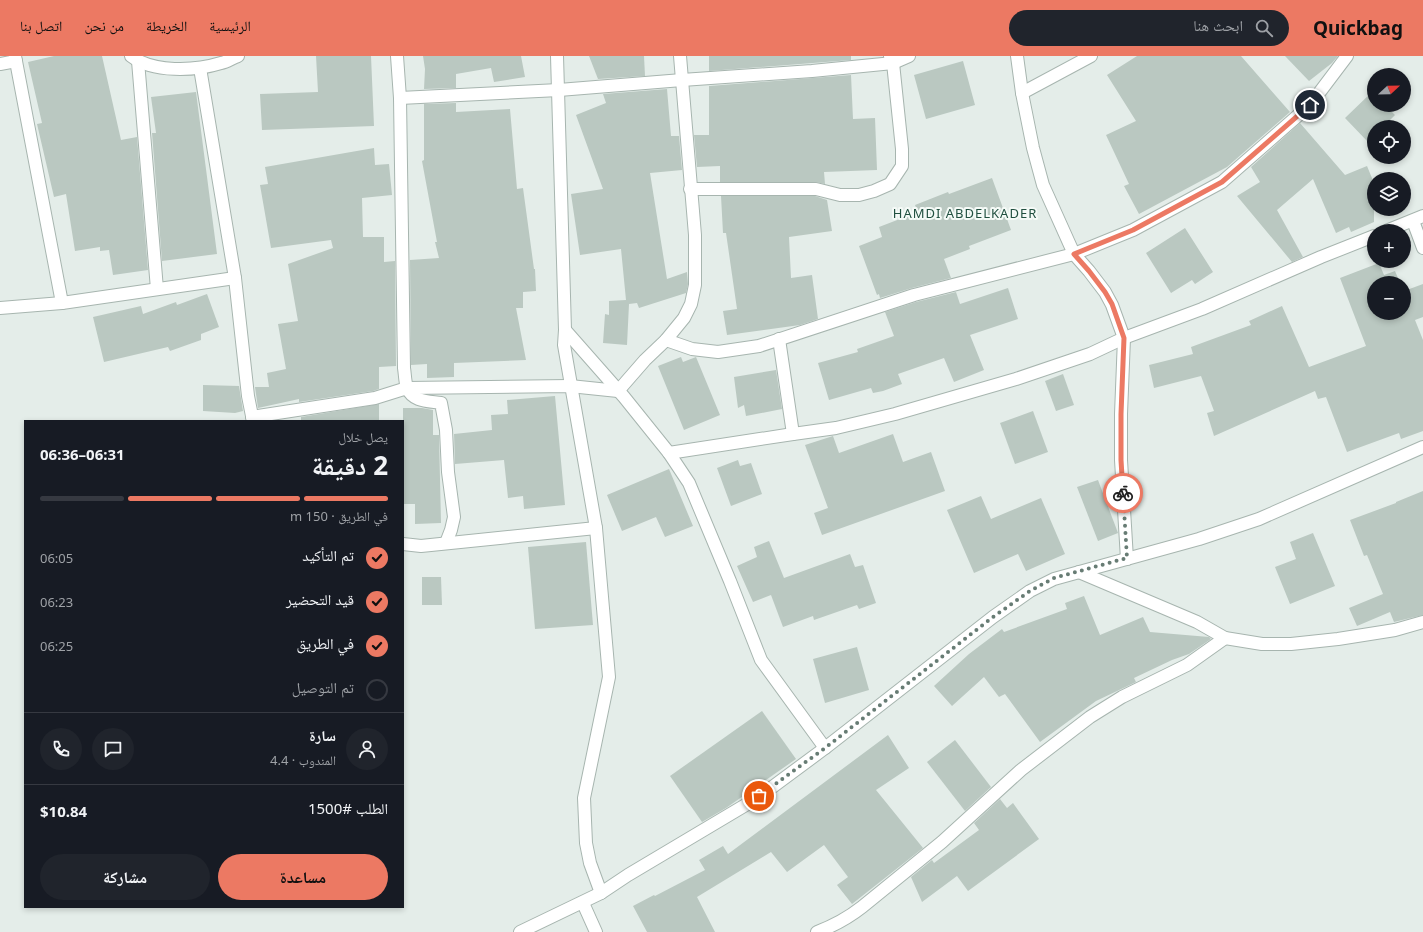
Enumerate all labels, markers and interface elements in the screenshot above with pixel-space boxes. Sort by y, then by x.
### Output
search box [1009,10,1289,46]
text: ابحث هنا [1193,15,1243,35]
text: Quickbag [1313,15,1403,41]
text: اتصل بنا [20,16,62,35]
text: من نحن [84,16,124,35]
text: الخريطة [146,16,187,35]
text: الرئيسية [209,16,251,35]
icon: search [1253,17,1275,39]
north arrow [1367,68,1411,112]
map controls [1367,68,1411,320]
pin [1293,88,1327,122]
icon: home [1299,94,1321,116]
button: locate [1367,120,1411,164]
button: layers [1367,172,1411,216]
district label: HAMDI ABDELKADER [893,204,1037,222]
button: + [1367,224,1411,268]
button: − [1367,276,1411,320]
text: يصل خلال [338,428,388,446]
text: 06:31–06:36 [40,444,125,464]
text: 2 دقيقة [312,447,388,483]
courier [1103,473,1143,513]
icon: bike [1112,482,1134,504]
text: في الطريق · 150 m [290,507,388,525]
text: تم التأكيد [302,545,354,565]
icon: check [366,547,388,569]
text: 06:05 [40,549,73,567]
text: قيد التحضير [286,589,354,609]
icon: check [366,591,388,613]
text: 06:23 [40,593,73,611]
text: في الطريق [296,633,354,653]
icon: check [366,635,388,657]
text: 06:25 [40,637,73,655]
text: تم التوصيل [292,677,354,697]
text: سارة [309,725,336,745]
button: phone [40,728,82,770]
button: chat [92,728,134,770]
button: person [346,728,388,770]
text: المندوب · 4.4 [270,751,336,769]
pin [742,779,776,813]
icon: bag [748,785,770,807]
text: الطلب #1500 [308,798,388,818]
text: $10.84 [40,801,87,821]
button: مشاركة [40,854,210,900]
button: مساعدة [218,854,388,900]

